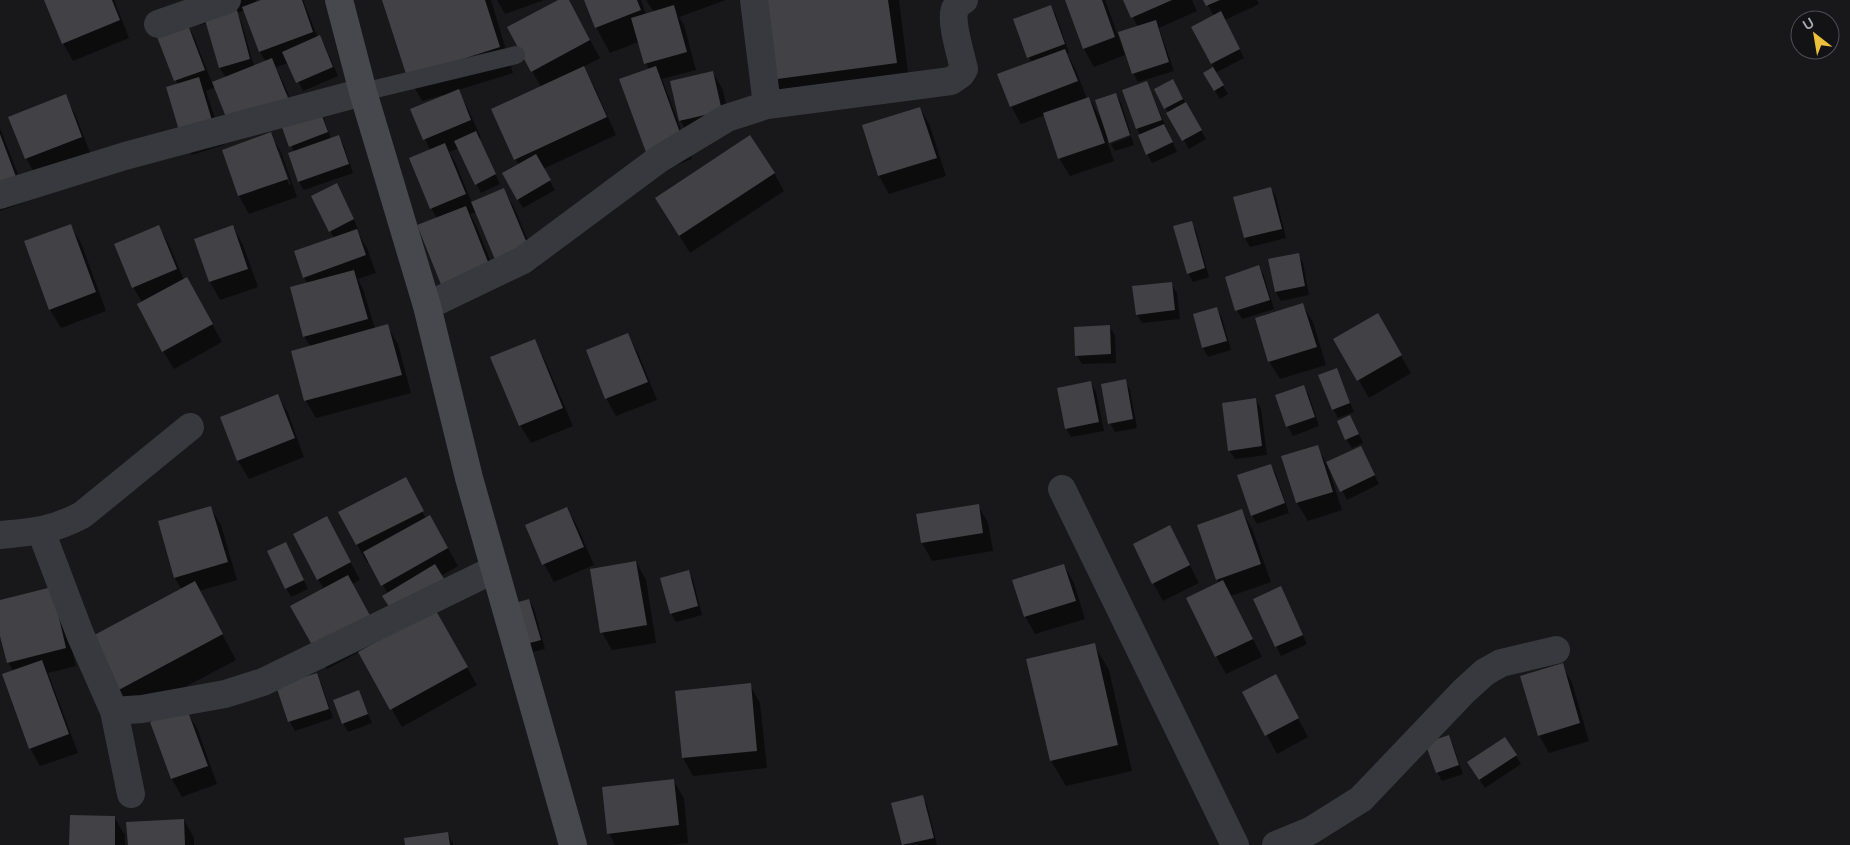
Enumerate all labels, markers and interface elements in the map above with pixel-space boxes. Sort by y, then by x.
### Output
north arrow [1790,10,1840,60]
text: U [1799,13,1818,35]

